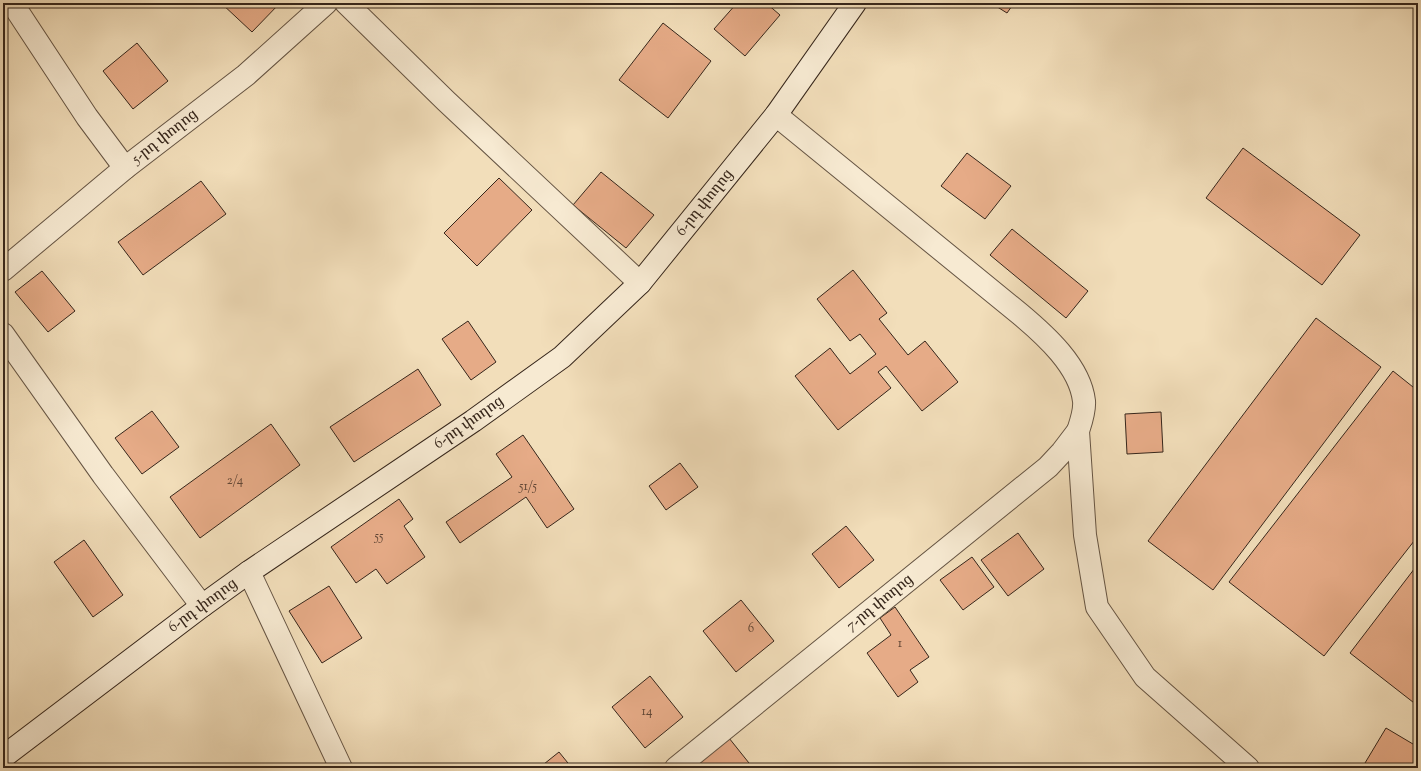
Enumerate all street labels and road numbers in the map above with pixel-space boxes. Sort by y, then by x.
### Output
street label: 5-րդ փողոց [127,105,202,170]
street label: 6-րդ փողոց [671,165,739,241]
street label: 6-րդ փողոց [430,391,508,455]
street label: 7-րդ փողոց [842,569,918,637]
street label: 6-րդ փողոց [164,574,242,638]

